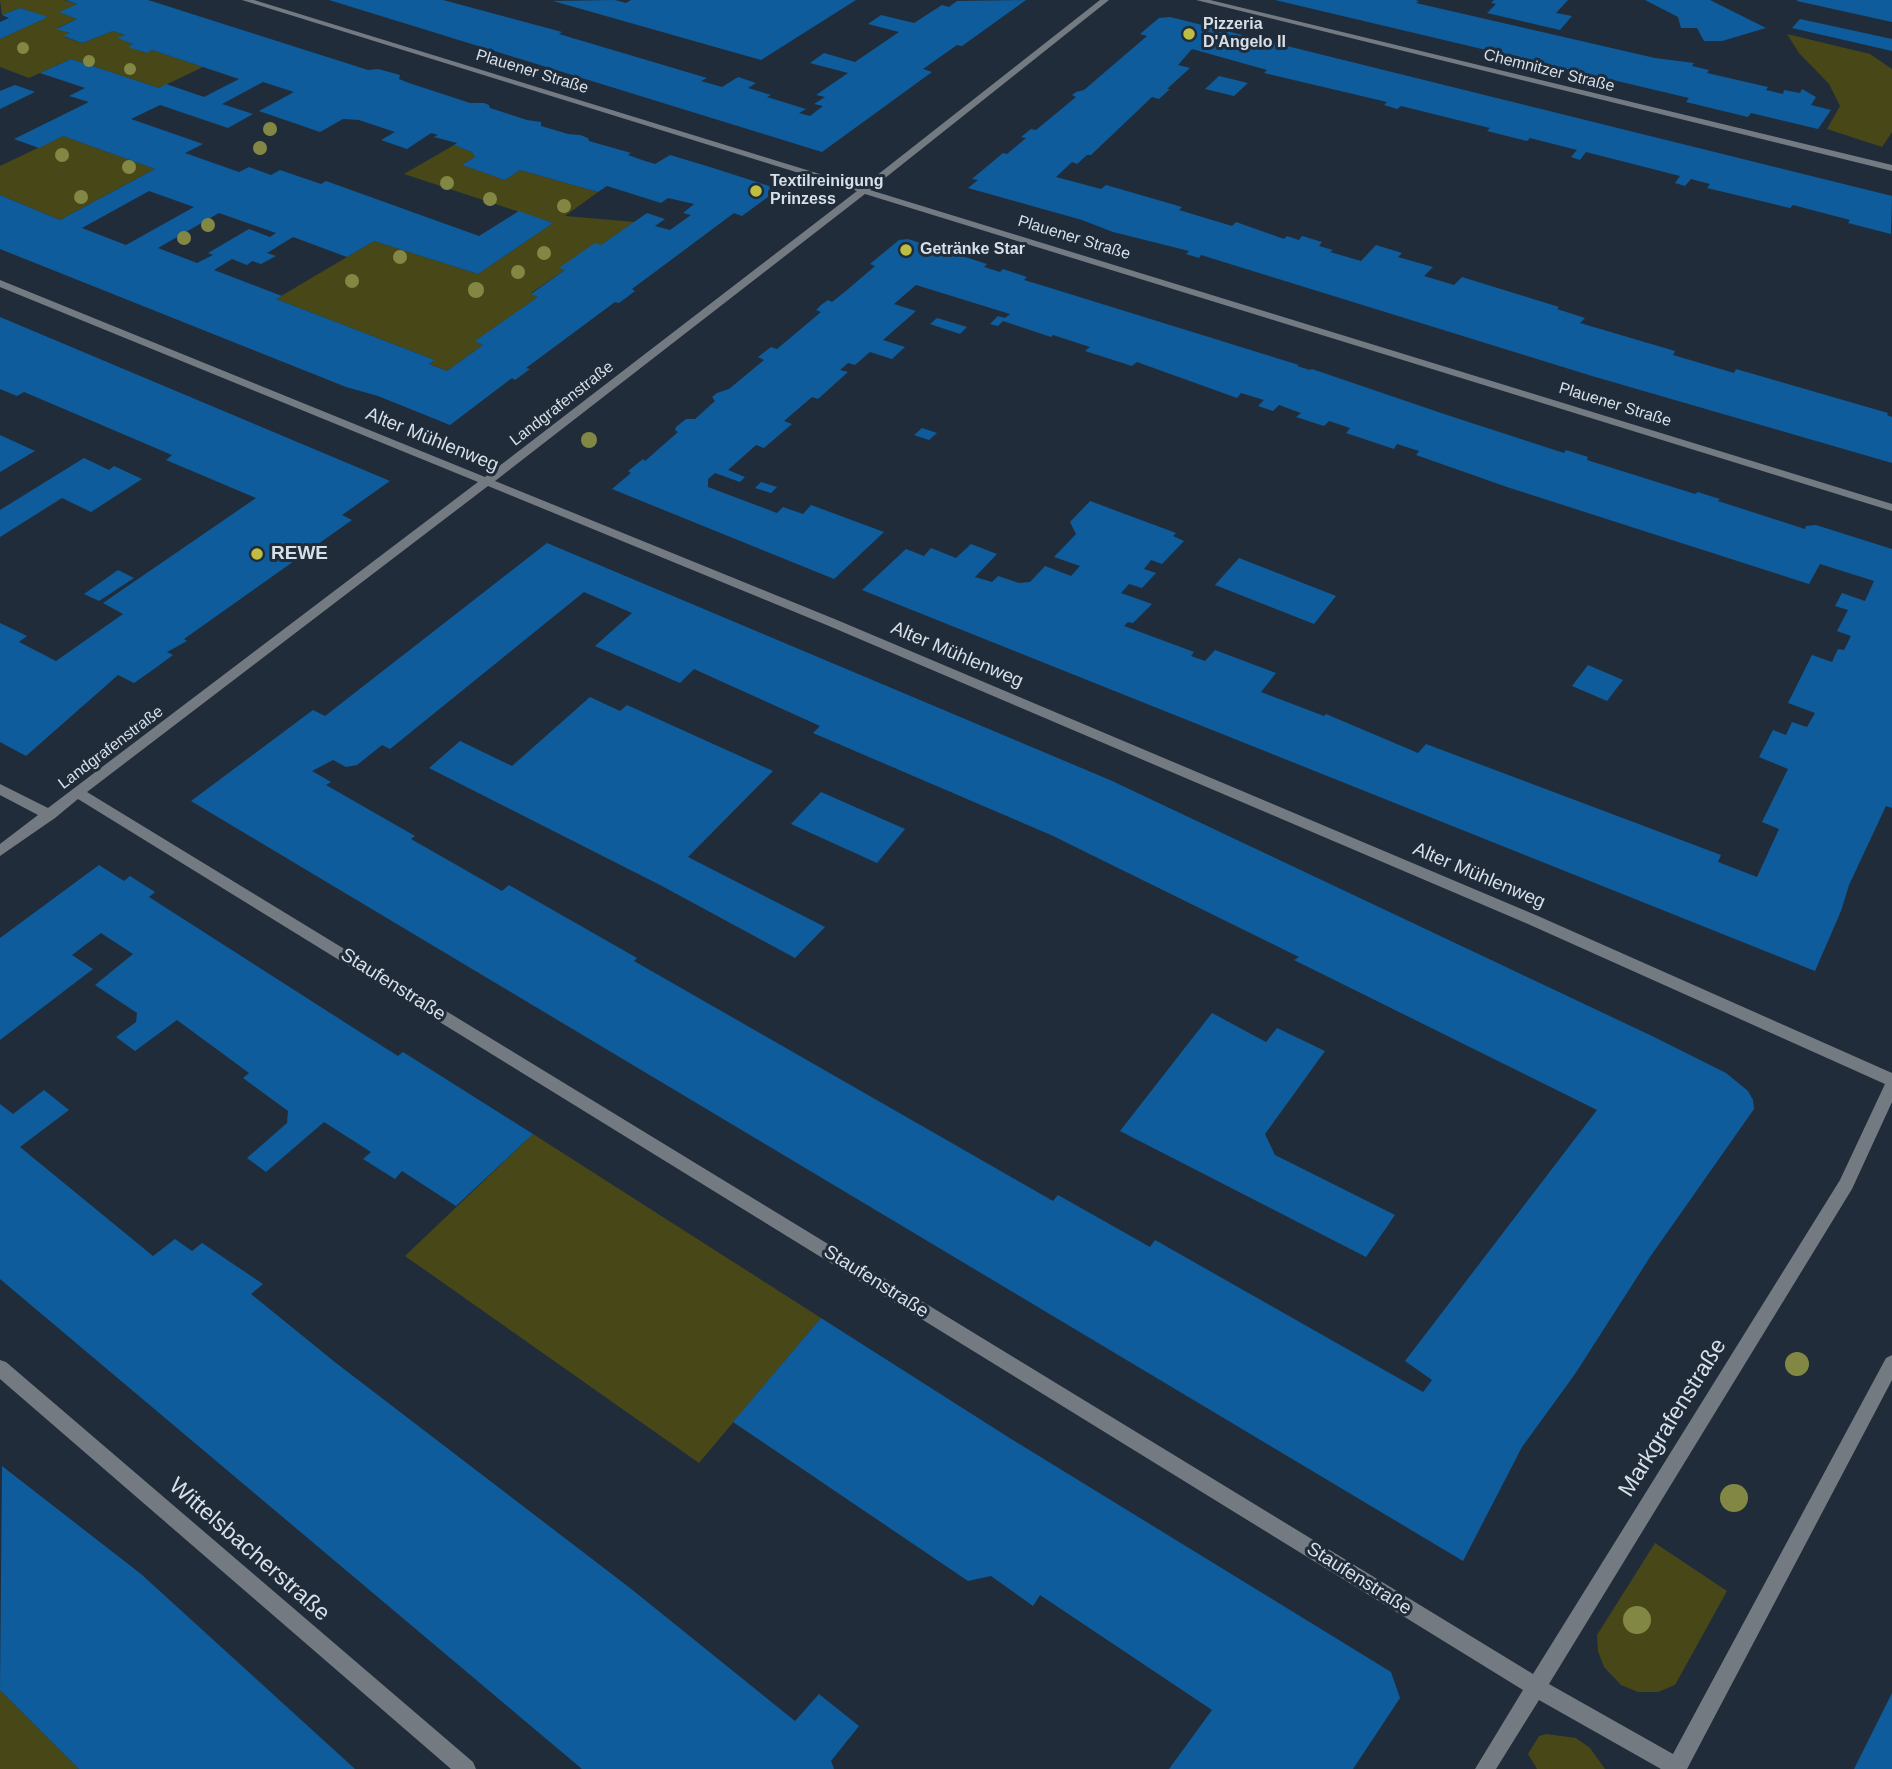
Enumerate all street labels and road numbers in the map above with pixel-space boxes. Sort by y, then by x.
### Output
street label: Chemnitzer Straße [1482,45,1616,97]
street label: Plauener Straße [473,46,591,98]
street label: Plauener Straße [1015,212,1133,264]
street label: Landgrafenstraße [506,358,618,450]
street label: Plauener Straße [1556,379,1674,431]
street label: Alter Mühlenweg [362,403,502,477]
street label: Alter Mühlenweg [887,617,1027,693]
street label: Landgrafenstraße [55,702,167,794]
street label: Alter Mühlenweg [1409,838,1549,914]
street label: Staufenstraße [336,944,450,1026]
street label: Staufenstraße [819,1241,933,1323]
street label: Markgrafenstraße [1613,1334,1733,1502]
street label: Wittelsbacherstraße [163,1473,335,1627]
street label: Staufenstraße [1302,1538,1416,1620]

